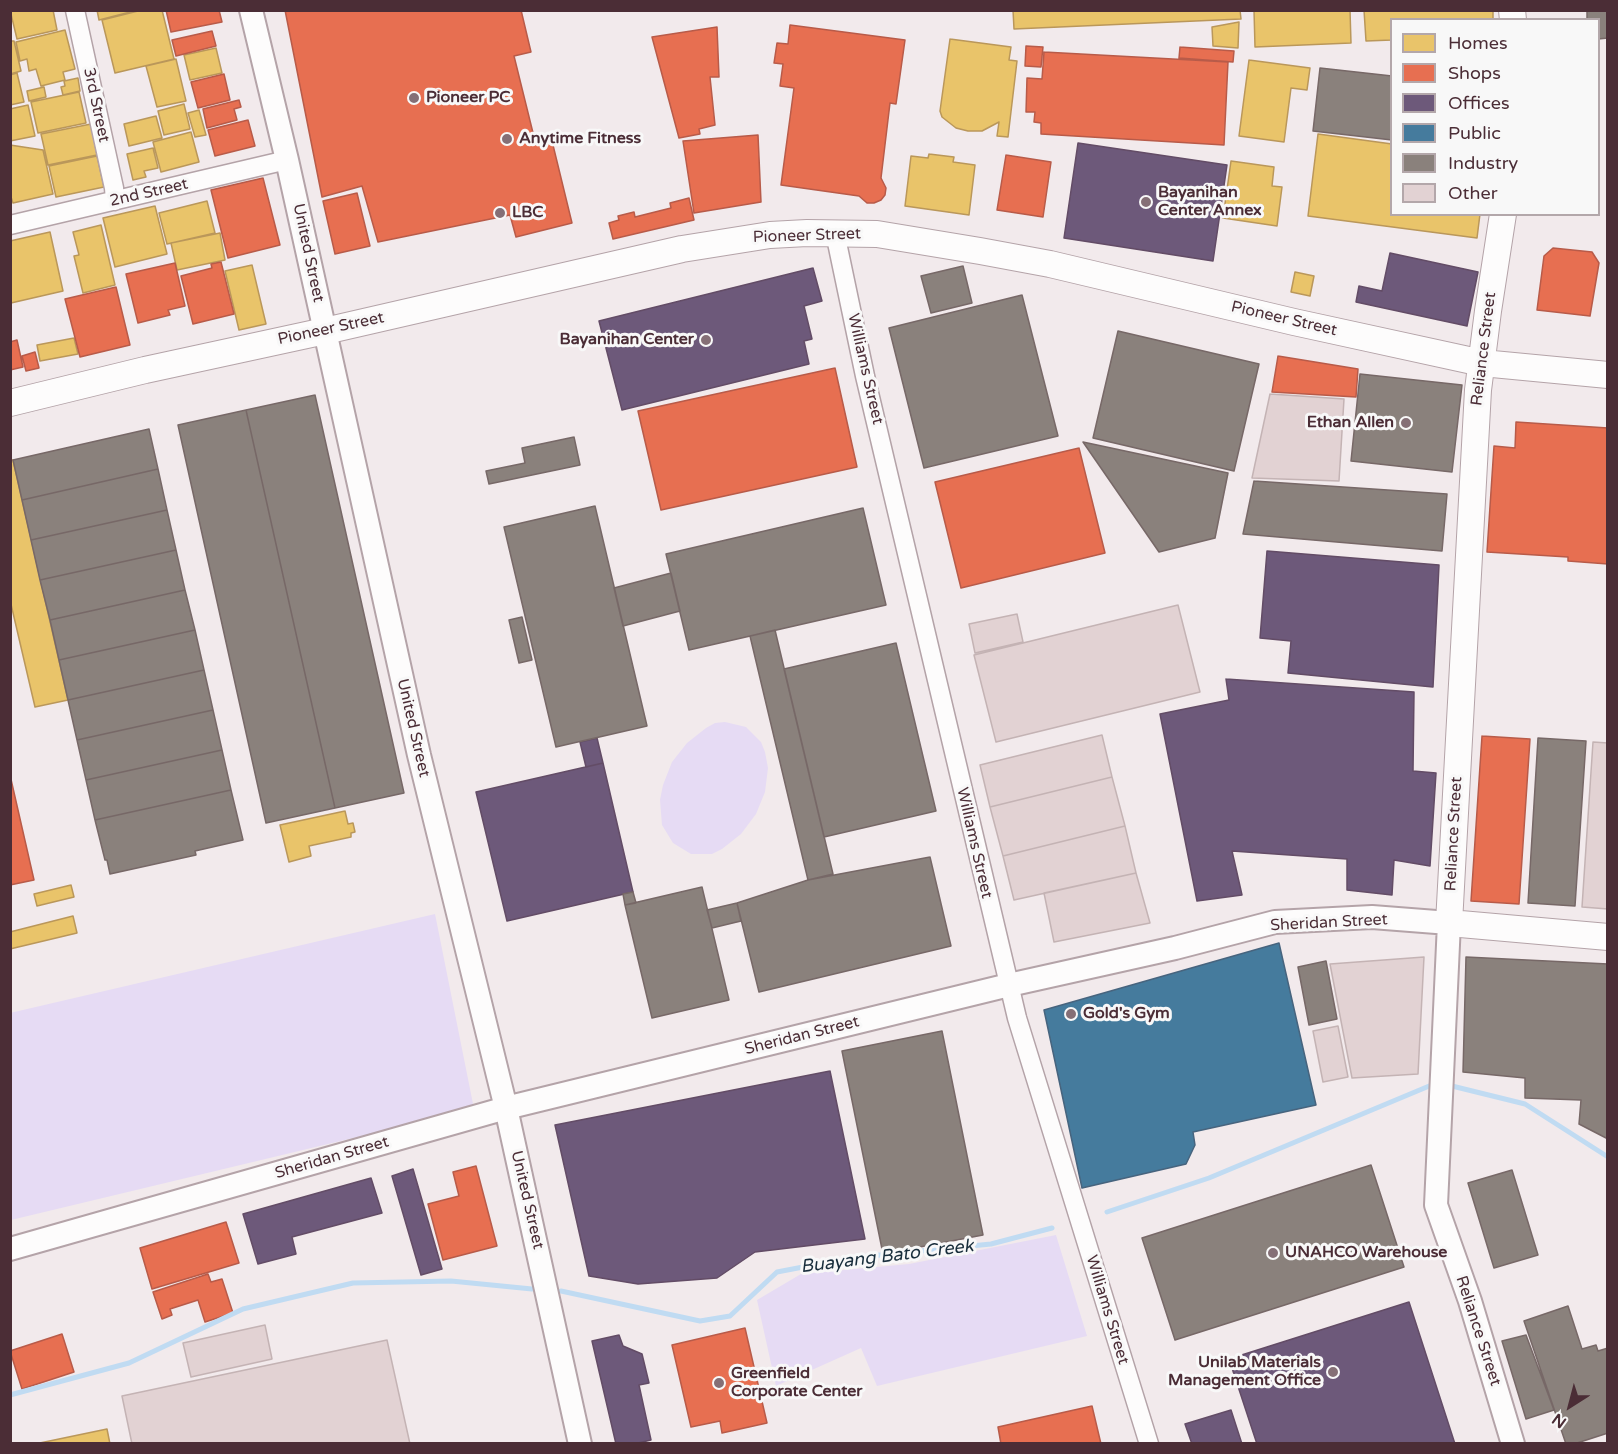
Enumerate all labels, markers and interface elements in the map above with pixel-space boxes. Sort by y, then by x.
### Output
legend [1390,18,1600,216]
text: Homes [1448,32,1508,54]
text: Shops [1448,62,1501,84]
street label: 3rd Street [79,66,113,144]
place label: Pioneer PC [426,88,510,108]
marker: Pioneer PC [407,91,421,105]
text: Offices [1448,92,1510,114]
text: Public [1448,122,1501,144]
place label: Anytime Fitness [519,129,641,149]
marker: Anytime Fitness [500,132,514,146]
text: Industry [1448,152,1518,174]
street label: 2nd Street [108,175,190,211]
text: Other [1448,182,1498,204]
place label: Bayanihan Center Annex [1158,183,1262,221]
marker: Bayanihan Center Annex [1139,195,1153,209]
street label: United Street [288,202,328,304]
place label: LBC [512,203,543,223]
marker: LBC [493,206,507,220]
street label: Pioneer Street [753,225,861,247]
street label: Reliance Street [1467,291,1501,407]
street label: Pioneer Street [1229,297,1339,341]
street label: Pioneer Street [276,308,386,350]
street label: Williams Street [843,312,887,426]
place label: Bayanihan Center [560,330,694,350]
marker: Bayanihan Center [699,333,713,347]
place label: Ethan Allen [1307,413,1394,433]
marker: Ethan Allen [1399,416,1413,430]
street label: United Street [392,677,434,779]
street label: Reliance Street [1441,776,1467,892]
street label: Williams Street [952,786,996,900]
street label: Sheridan Street [1270,910,1388,936]
place label: Gold's Gym [1083,1004,1170,1024]
marker: Gold's Gym [1064,1007,1078,1021]
street label: Sheridan Street [743,1012,861,1060]
street label: Sheridan Street [273,1133,391,1183]
street label: United Street [506,1149,548,1251]
water label: Buayang Bato Creek [799,1236,975,1278]
place label: UNAHCO Warehouse [1285,1243,1447,1263]
marker: UNAHCO Warehouse [1266,1246,1280,1260]
street label: Williams Street [1081,1253,1133,1367]
street label: Reliance Street [1451,1274,1505,1388]
place label: Unilab Materials Management Office [1168,1353,1321,1391]
place label: Greenfield Corporate Center [731,1364,862,1402]
marker: Unilab Materials Management Office [1326,1365,1340,1379]
marker: Greenfield Corporate Center [712,1376,726,1390]
north arrow [1540,1376,1600,1436]
text: N [1548,1409,1571,1432]

